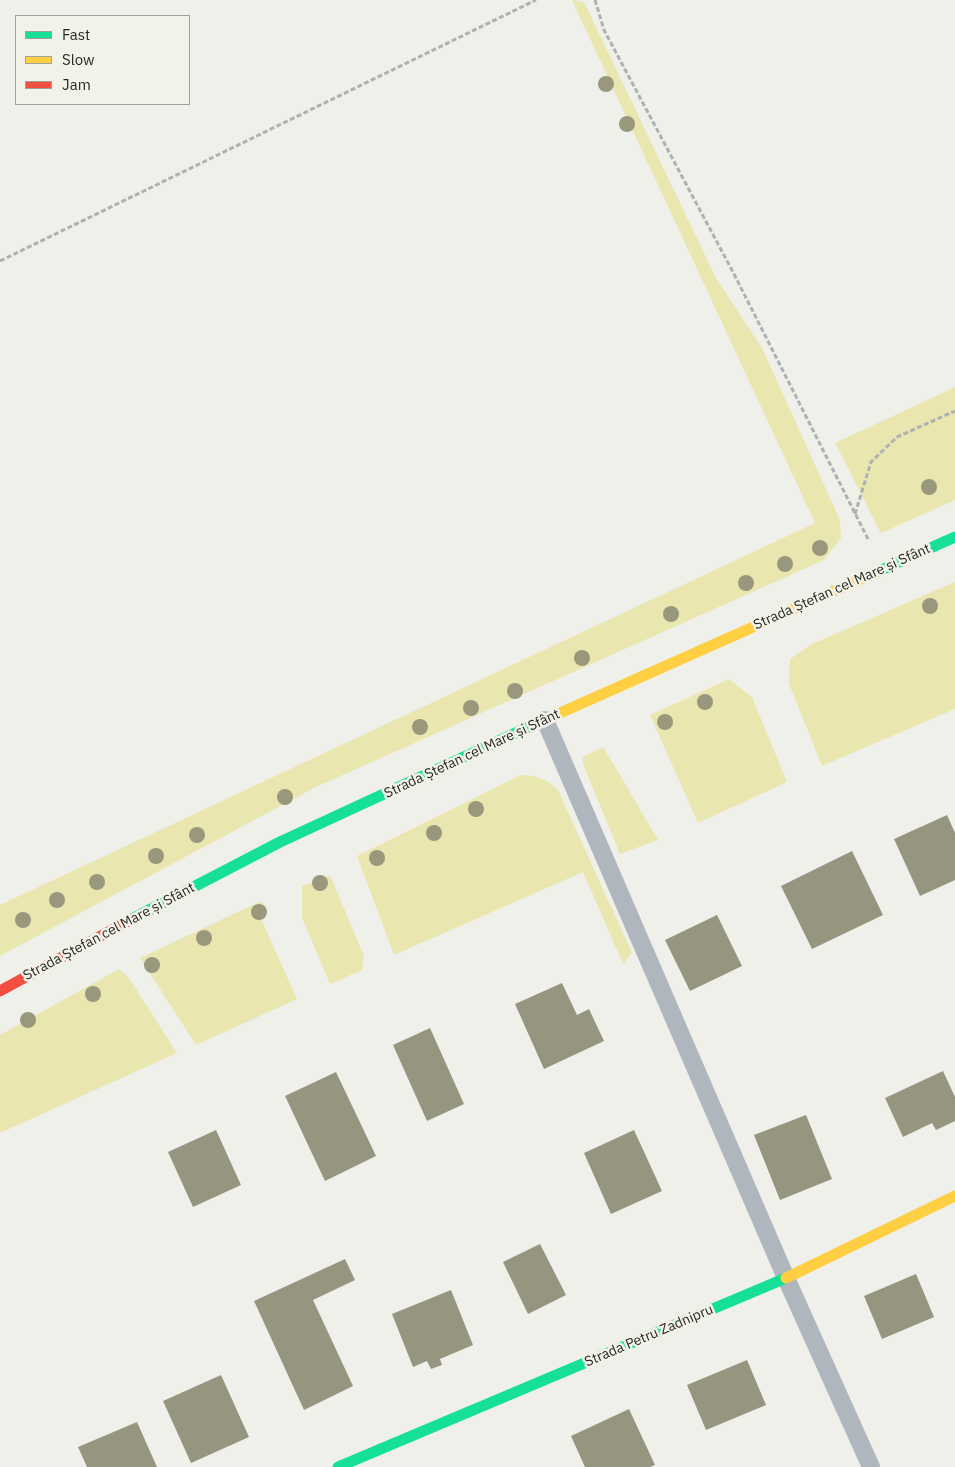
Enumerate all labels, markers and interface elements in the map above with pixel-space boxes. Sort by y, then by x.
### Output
legend [15,15,190,105]
text: Fast [62,25,90,44]
text: Slow [62,50,95,69]
text: Jam [62,75,91,94]
street label: Strada Ștefan cel Mare și Sfânt [751,540,933,634]
street label: Strada Ștefan cel Mare și Sfânt [382,706,562,802]
street label: Strada Ștefan cel Mare și Sfânt [20,880,198,984]
street label: Strada Petru Zadnipru [582,1301,716,1371]

